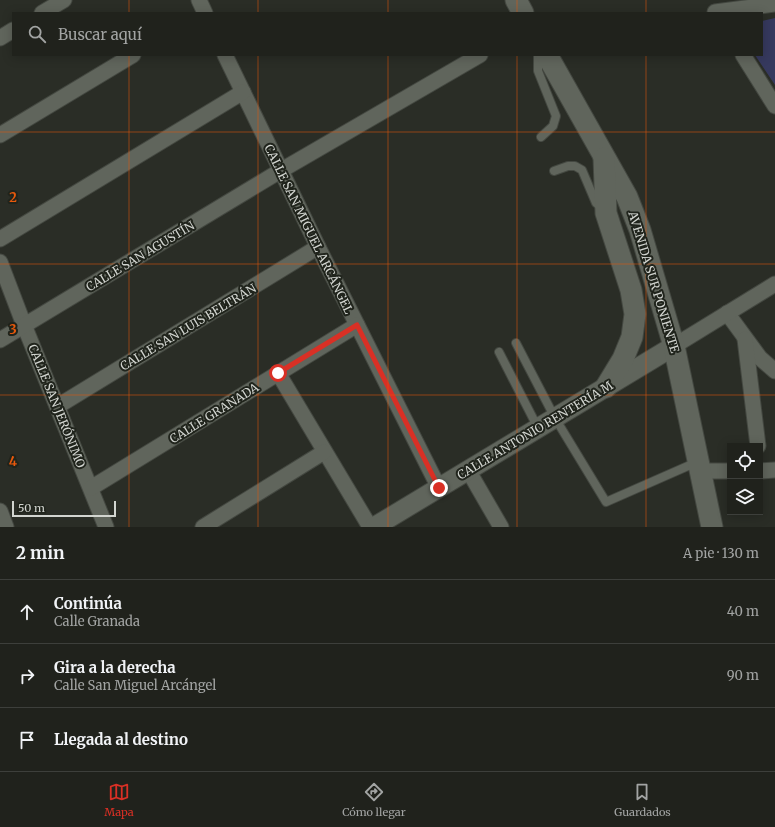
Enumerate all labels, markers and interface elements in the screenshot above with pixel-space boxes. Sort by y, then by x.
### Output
search box [12,12,763,56]
icon: search [26,23,48,45]
text: Buscar aquí [58,25,142,44]
street label: CALLE SAN MIGUEL ARCÁNGEL [261,142,357,317]
text: 2 [9,189,17,206]
street label: AVENIDA SUR PONIENTE [625,208,683,355]
street label: CALLE SAN AGUSTÍN [83,217,198,294]
street label: CALLE SAN LUIS BELTRÁN [117,280,259,374]
text: 3 [9,321,17,338]
street label: CALLE SAN JERÓNIMO [25,342,89,470]
route start [269,364,287,382]
street label: CALLE ANTONIO RENTERÍA M [454,377,616,483]
street label: CALLE GRANADA [167,379,262,446]
map controls [727,443,763,515]
button: locate [727,443,763,479]
text: 4 [9,453,18,470]
route end [430,479,448,497]
button: layers [727,479,763,515]
scale bar [12,499,116,518]
text: 50 m [18,501,45,515]
text: 2 min [16,542,64,564]
text: A pie · 130 m [683,545,759,562]
text: Continúa [54,594,122,613]
icon: ahead [16,601,38,623]
text: 40 m [727,603,759,620]
text: Calle Granada [54,613,140,630]
text: Gira a la derecha [54,658,176,677]
icon: right [16,665,38,687]
text: 90 m [727,667,759,684]
text: Calle San Miguel Arcángel [54,677,216,694]
icon: arrive [16,729,38,751]
text: Llegada al destino [54,730,188,749]
tab: Mapa [104,781,134,819]
tab: Cómo llegar [342,781,406,819]
tab: Guardados [614,781,671,819]

